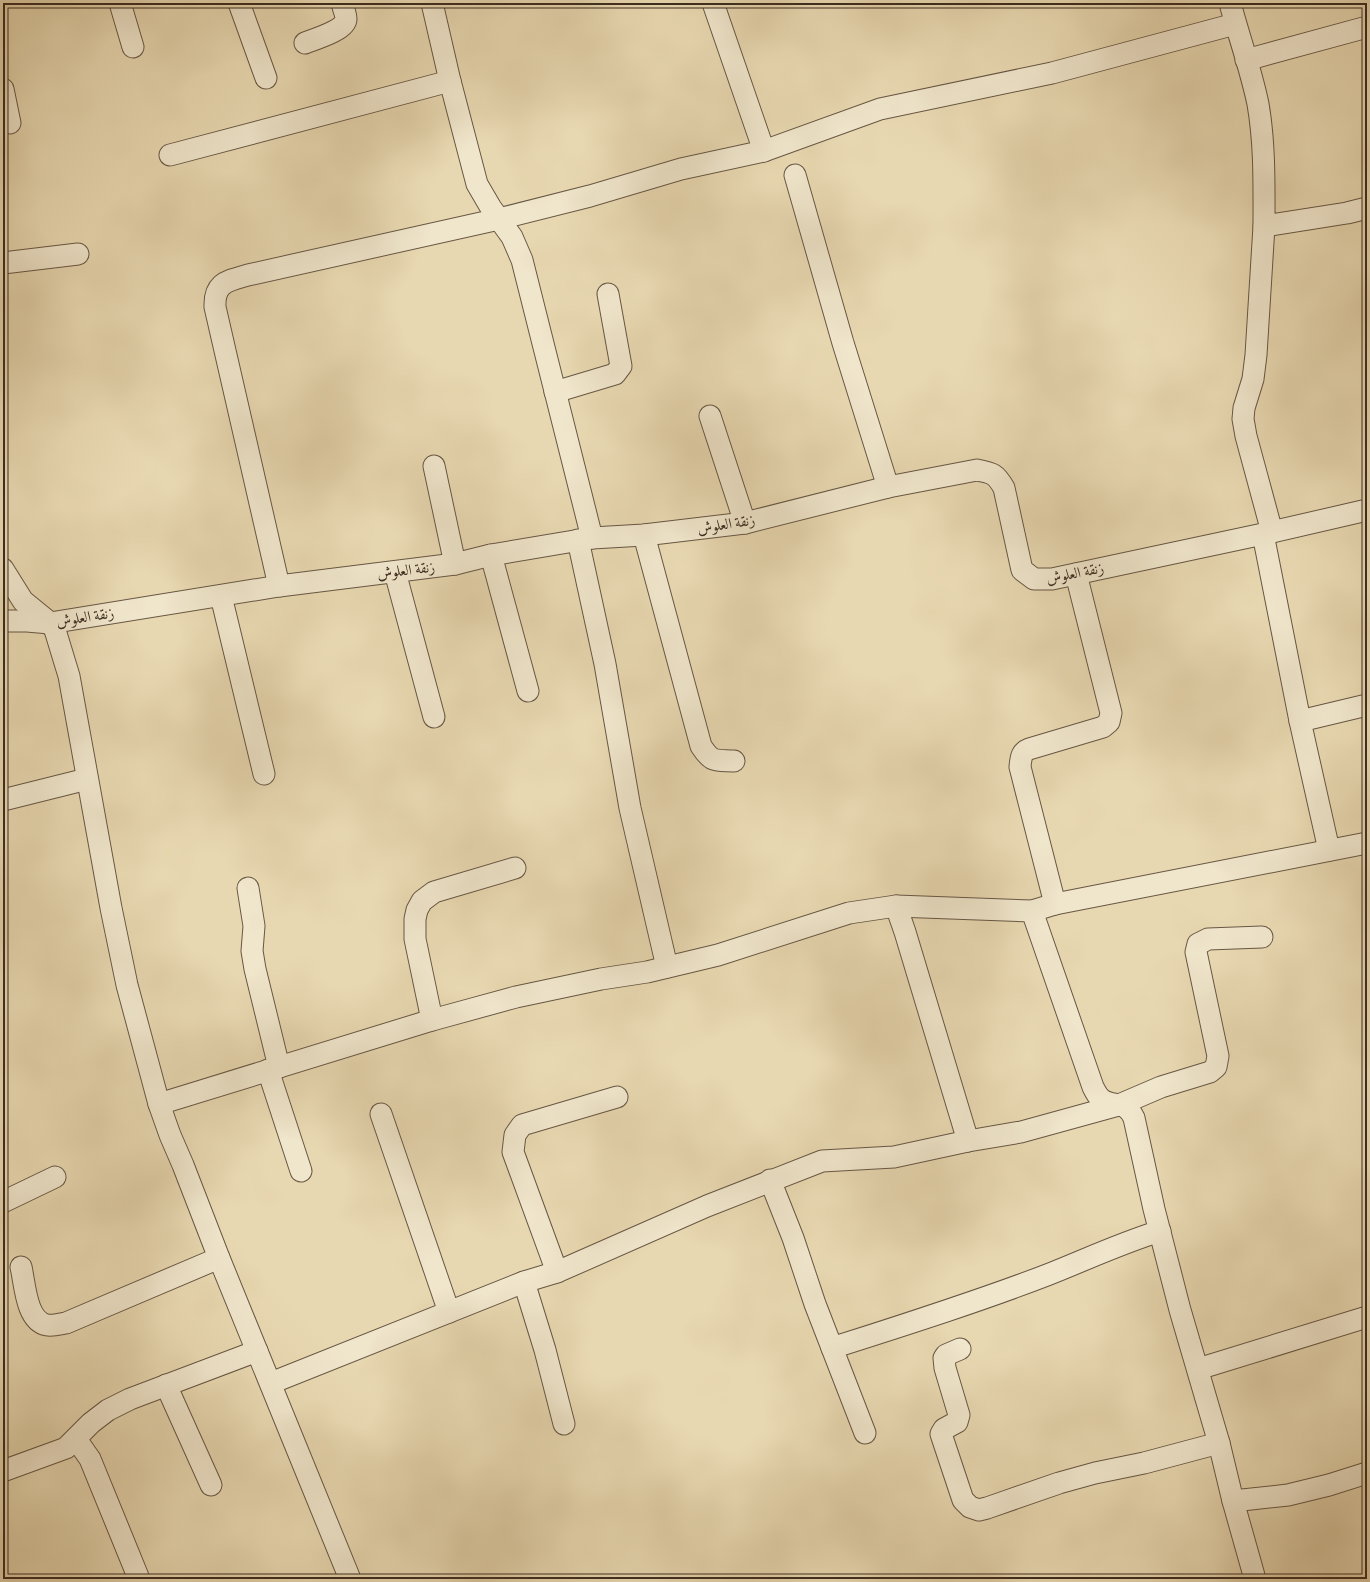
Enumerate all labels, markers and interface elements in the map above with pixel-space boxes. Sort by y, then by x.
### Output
street label: زنقة العلوش [696,511,756,537]
street label: زنقة العلوش [376,558,436,582]
street label: زنقة العلوش [1045,559,1105,587]
street label: زنقة العلوش [55,604,115,630]

